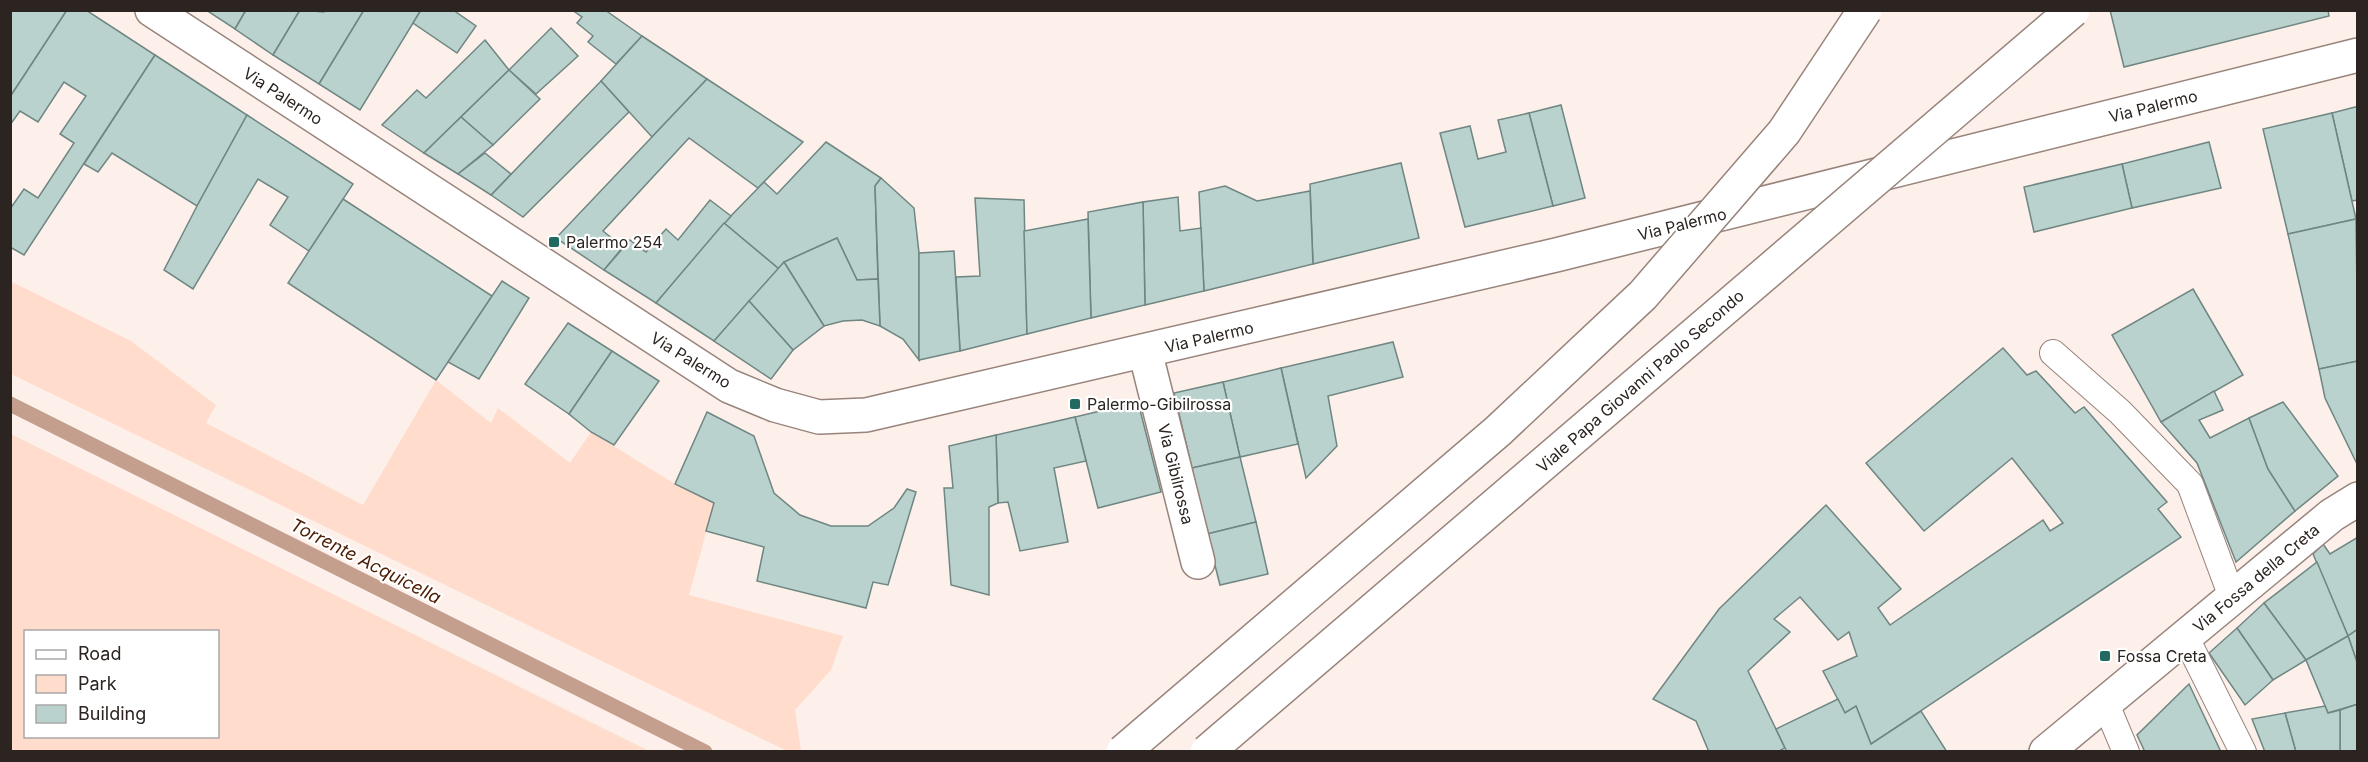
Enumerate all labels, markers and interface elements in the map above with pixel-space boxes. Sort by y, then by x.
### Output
street label: Via Palermo [240,63,326,129]
street label: Via Palermo [2107,85,2199,127]
street label: Via Palermo [1636,203,1728,245]
place label: Palermo 254 [566,232,663,252]
marker: Palermo 254 [547,235,561,249]
street label: Viale Papa Giovanni Paolo Secondo [1532,285,1748,477]
street label: Via Palermo [1163,317,1255,357]
street label: Via Palermo [647,327,735,393]
place label: Palermo-Gibilrossa [1087,394,1231,414]
marker: Palermo-Gibilrossa [1068,397,1082,411]
street label: Via Gibilrossa [1154,422,1198,526]
water label: Torrente Acquicella [287,514,445,608]
street label: Via Fossa della Creta [2189,519,2323,637]
legend [24,630,219,738]
text: Road [78,643,121,664]
place label: Fossa Creta [2117,646,2207,666]
marker: Fossa Creta [2098,649,2112,663]
text: Park [78,673,117,694]
text: Building [78,703,146,724]

